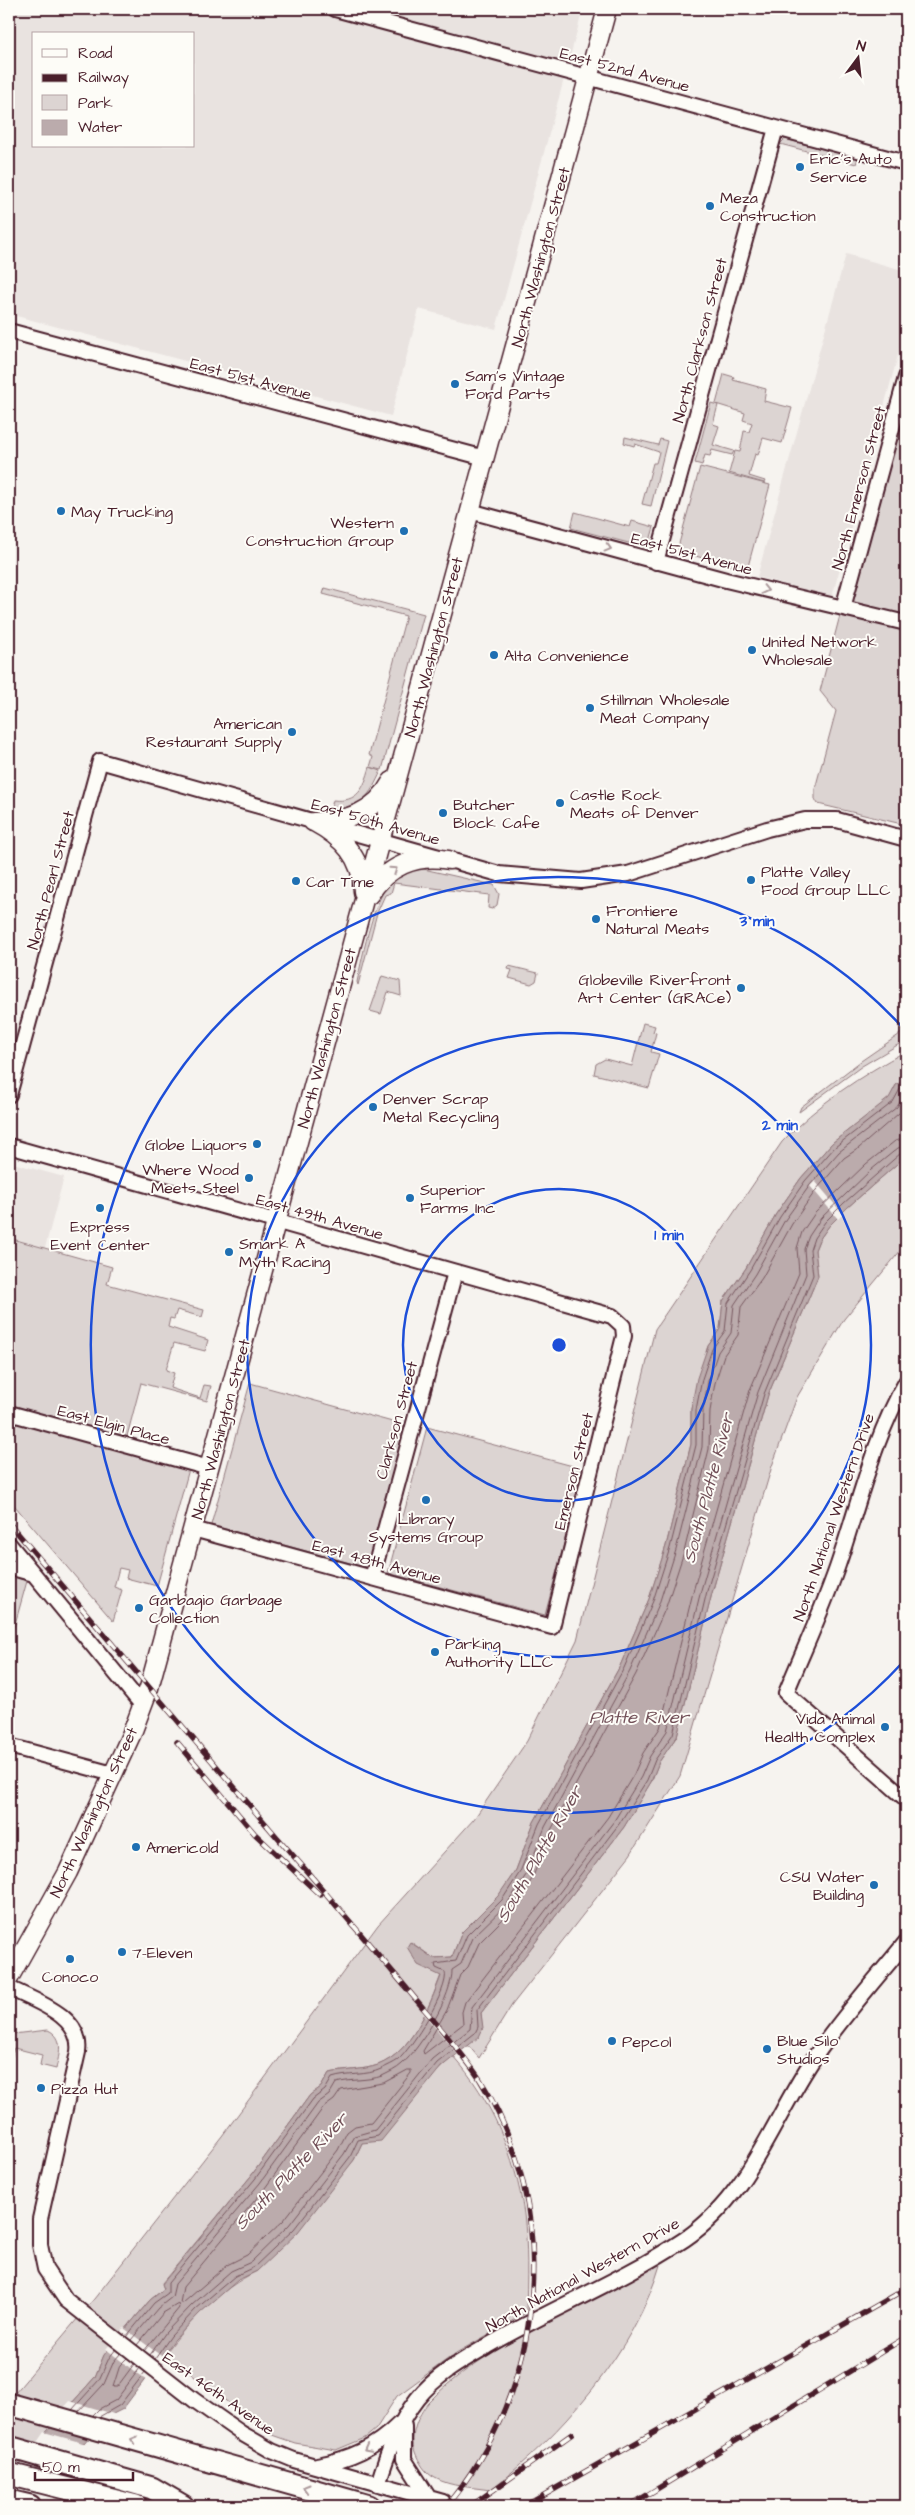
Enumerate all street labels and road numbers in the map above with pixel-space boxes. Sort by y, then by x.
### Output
street label: East 52nd Avenue [557,42,692,98]
street label: North Washington Street [506,164,577,350]
street label: North Clarkson Street [667,255,733,425]
street label: East 51st Avenue [188,352,314,406]
street label: North Emerson Street [826,403,892,573]
street label: East 51st Avenue [629,527,755,581]
street label: North Washington Street [399,554,470,740]
street label: East 50th Avenue [309,793,443,851]
street label: North Pearl Street [22,808,80,952]
street label: North Washington Street [292,945,363,1131]
street label: East 49th Avenue [254,1188,386,1246]
street label: North Washington Street [186,1336,257,1522]
street label: Clarkson Street [371,1358,423,1482]
street label: East Elgin Place [55,1399,173,1452]
street label: Emerson Street [549,1410,599,1532]
street label: North National Western Drive [788,1410,880,1624]
street label: East 48th Avenue [310,1534,444,1590]
street label: North Washington Street [45,1723,144,1902]
street label: North National Western Drive [482,2212,684,2337]
street label: East 46th Avenue [158,2347,279,2441]

